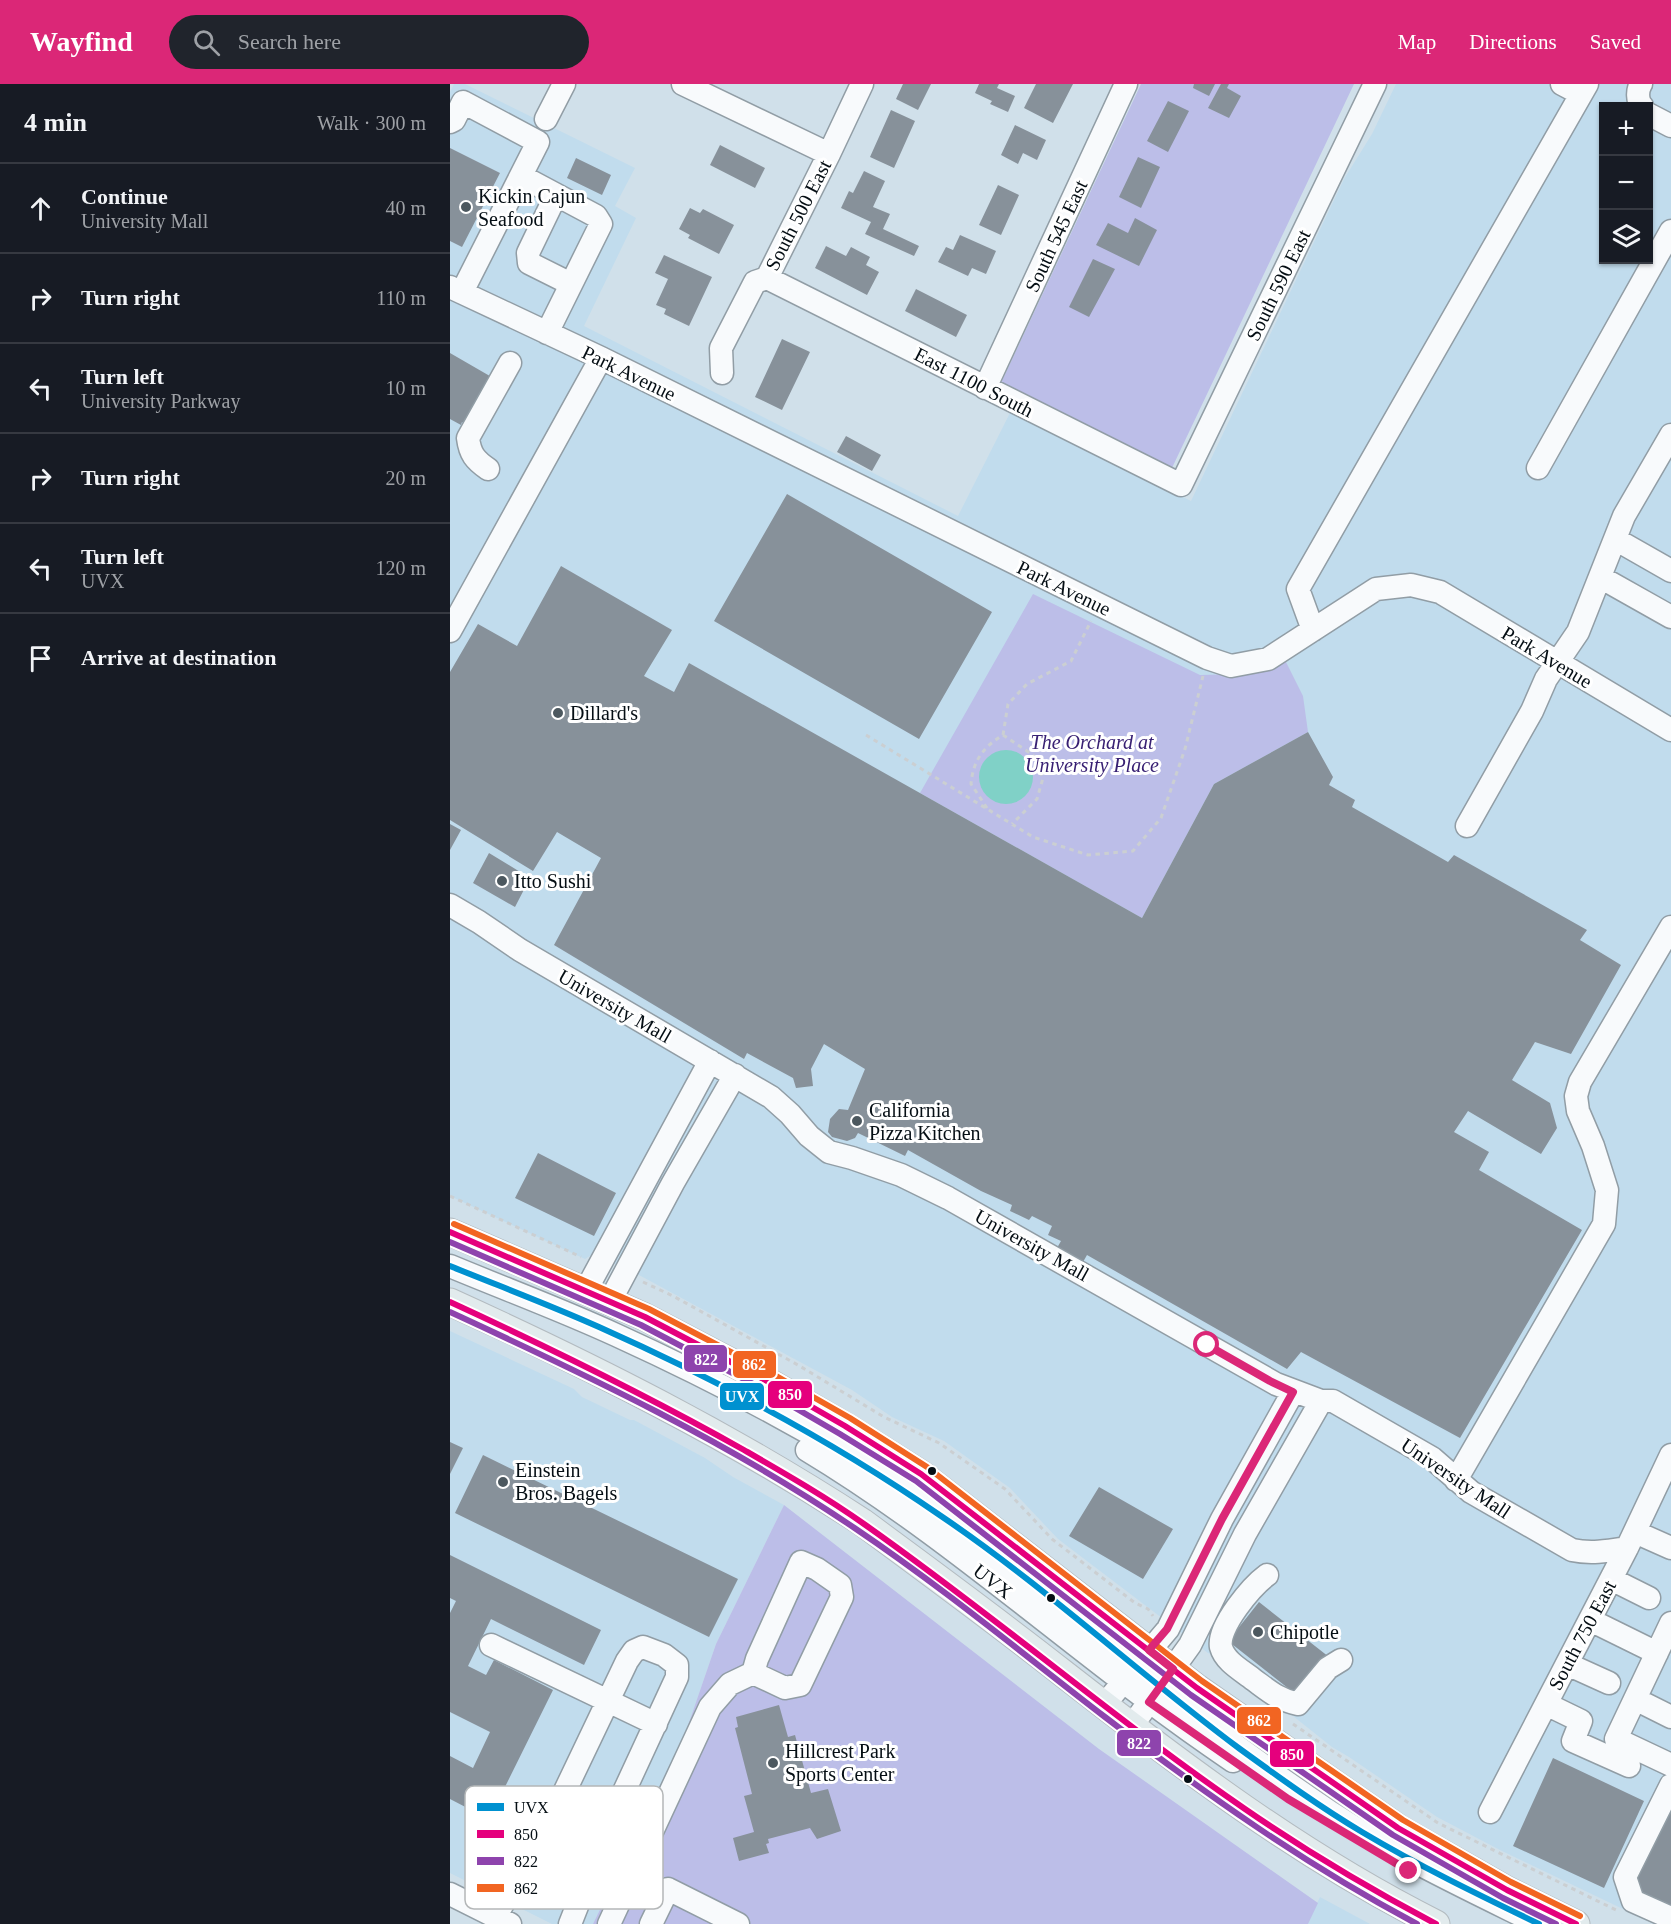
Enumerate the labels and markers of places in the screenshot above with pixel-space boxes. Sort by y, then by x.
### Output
place label: Kickin Cajun Seafood [478,185,585,230]
marker: Kickin Cajun Seafood [459,200,473,214]
place label: Dillard's [570,702,638,724]
marker: Dillard's [551,706,565,720]
place label: Itto Sushi [514,870,592,892]
marker: Itto Sushi [495,874,509,888]
place label: California Pizza Kitchen [869,1099,981,1144]
marker: California Pizza Kitchen [850,1114,864,1128]
place label: Einstein Bros. Bagels [515,1459,617,1505]
unlabelled marker [926,1465,938,1477]
marker: Einstein Bros. Bagels [496,1475,510,1489]
unlabelled marker [1045,1592,1057,1604]
place label: Chipotle [1270,1621,1339,1644]
marker: Chipotle [1251,1625,1265,1639]
place label: Hillcrest Park Sports Center [785,1740,896,1786]
marker: Hillcrest Park Sports Center [766,1756,780,1770]
unlabelled marker [1182,1773,1194,1785]

